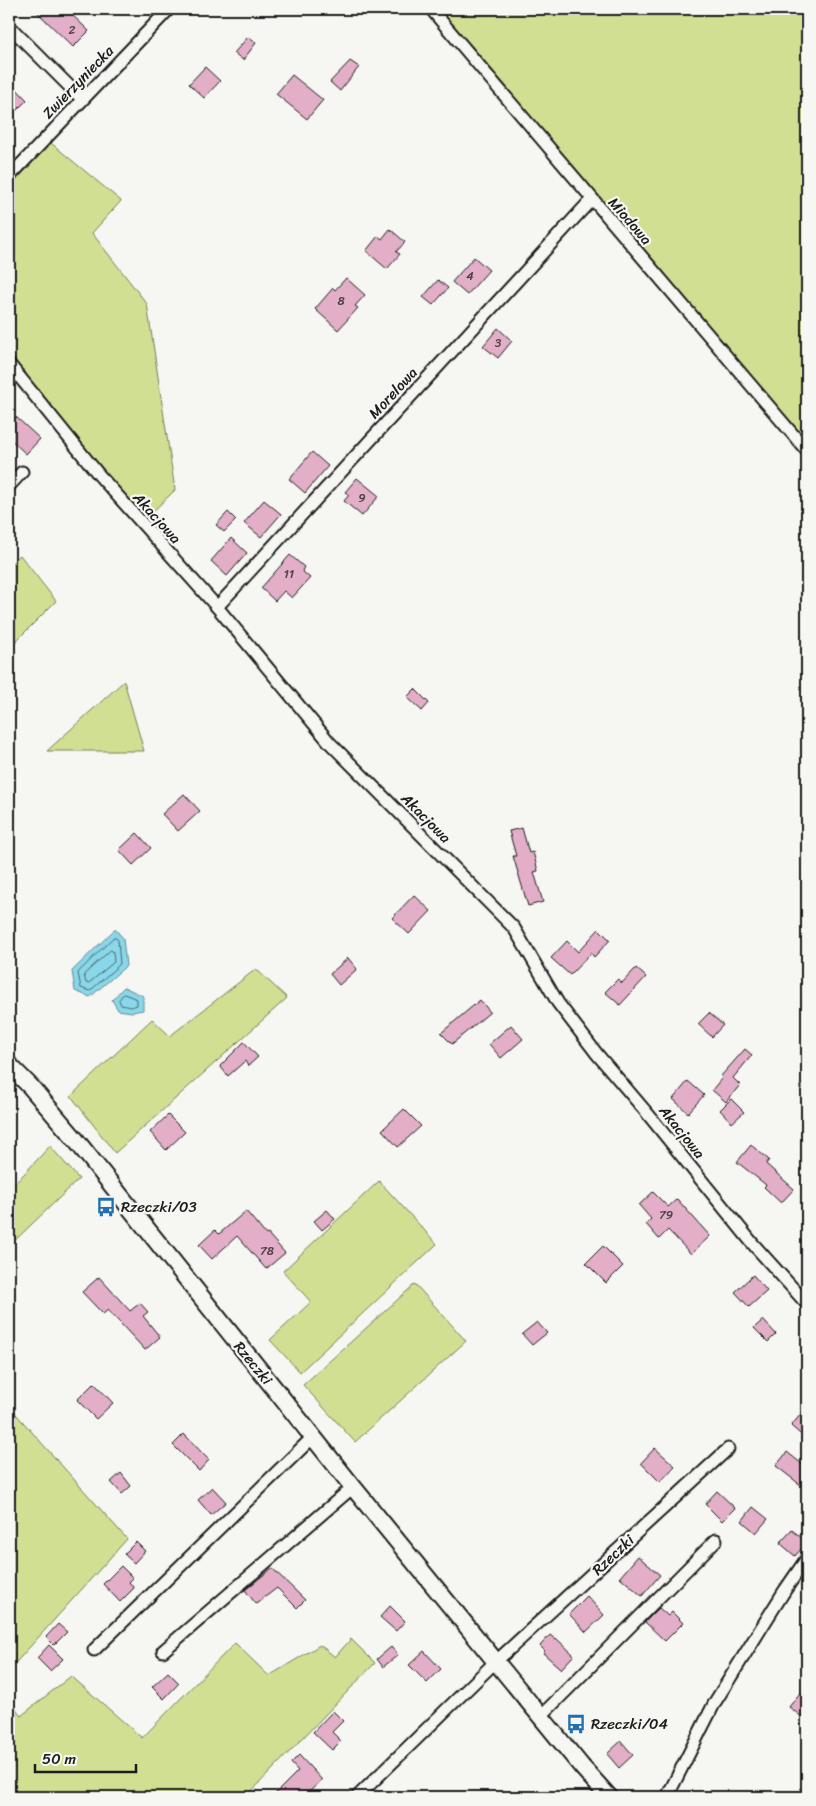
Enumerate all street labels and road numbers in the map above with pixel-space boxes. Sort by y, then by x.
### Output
street label: Zwierzyniecka [36,39,120,125]
street label: Miodowa [601,191,659,251]
street label: Morelowa [362,361,424,425]
street label: Akacjowa [126,485,188,550]
street label: Akacjowa [394,786,458,850]
street label: Akacjowa [652,1099,712,1165]
street label: Rzeczki [227,1335,280,1392]
street label: Rzeczki [586,1528,641,1582]

